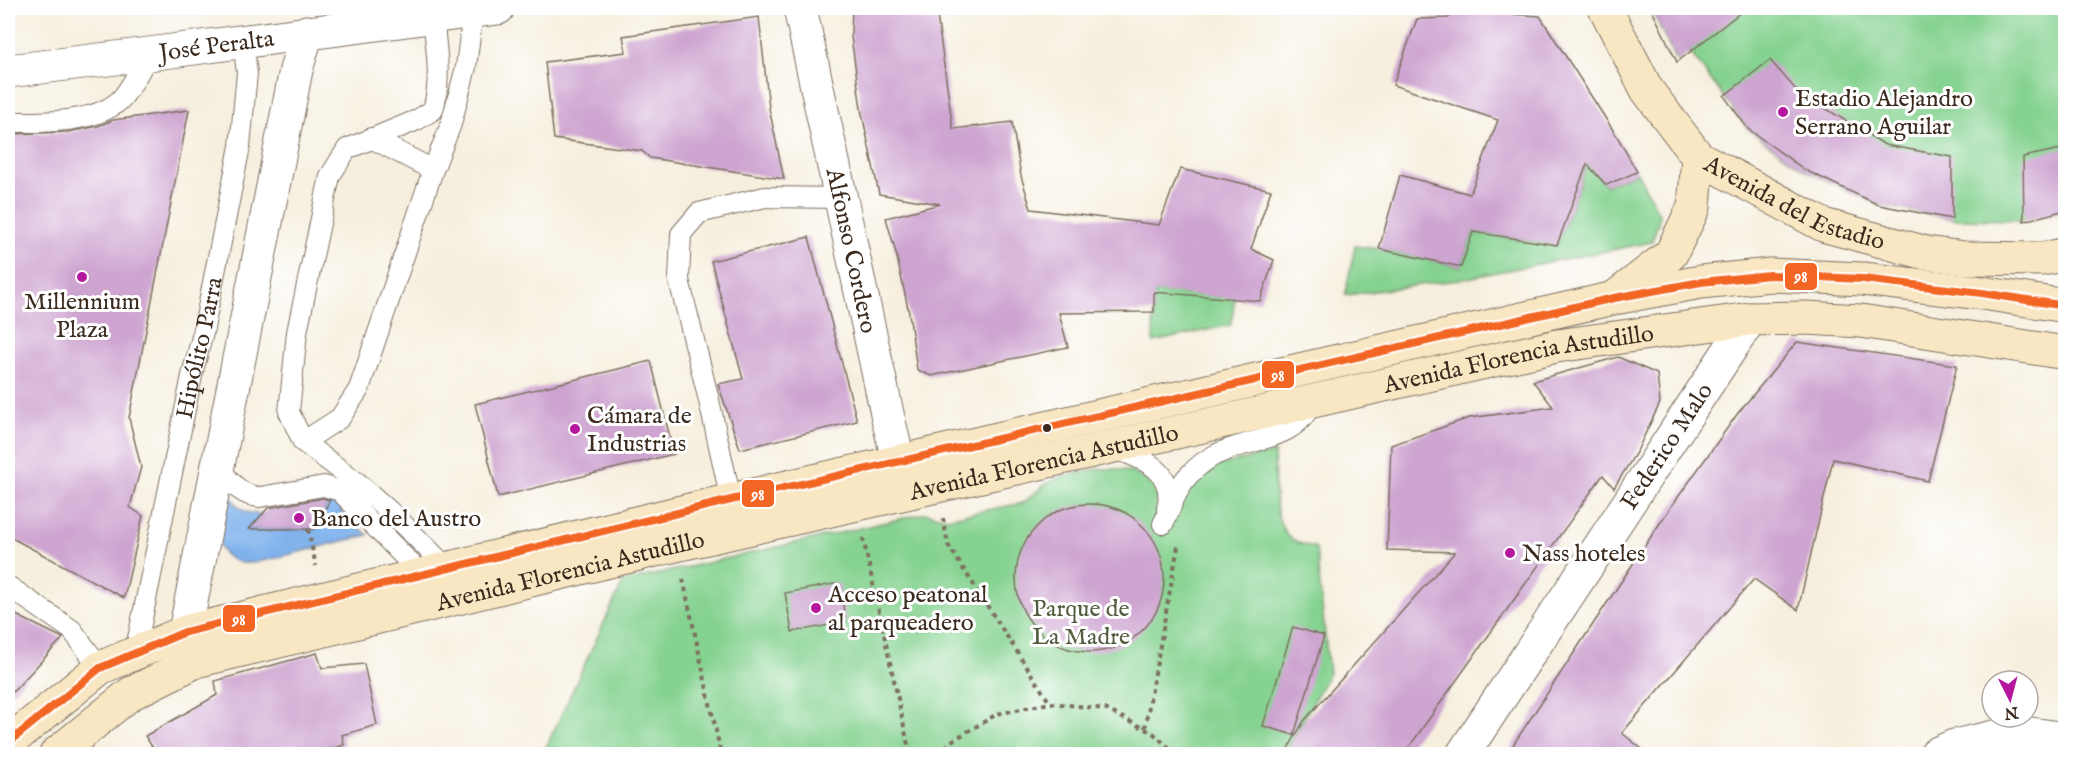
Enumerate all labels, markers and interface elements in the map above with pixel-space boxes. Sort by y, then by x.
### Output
street label: José Peralta [154,24,277,70]
place label: Estadio Alejandro Serrano Aguilar [1795,84,1973,143]
marker: Estadio Alejandro Serrano Aguilar [1776,105,1790,119]
street label: Avenida del Estadio [1697,149,1888,258]
street label: Alfonso Cordero [818,164,883,336]
line badge: 98 [1784,262,1818,291]
text: 98 [1793,268,1808,288]
marker: Millennium Plaza [75,270,89,284]
street label: Hipólito Parra [170,274,231,421]
place label: Millennium Plaza [24,287,140,346]
street label: Avenida Florencia Astudillo [1380,319,1656,402]
line badge: 98 [1261,360,1295,389]
text: 98 [1270,367,1285,387]
street label: Federico Malo [1614,377,1721,516]
place label: Cámara de Industrias [587,401,692,460]
street label: Avenida Florencia Astudillo [906,418,1182,509]
marker: Cámara de Industrias [568,422,582,436]
unlabelled marker [1041,422,1053,434]
line badge: 98 [741,479,775,508]
text: 98 [750,486,765,506]
place label: Banco del Austro [311,504,481,535]
marker: Banco del Austro [292,511,306,525]
street label: Avenida Florencia Astudillo [432,525,708,620]
place label: Nass hoteles [1522,539,1645,570]
marker: Nass hoteles [1503,546,1517,560]
place label: Acceso peatonal al parqueadero [827,580,988,639]
park label: Parque de La Madre [1032,594,1130,653]
marker: Acceso peatonal al parqueadero [809,601,823,615]
line badge: 98 [222,604,256,633]
text: 98 [231,611,246,631]
north arrow [1980,669,2040,729]
text: N [2003,701,2020,723]

